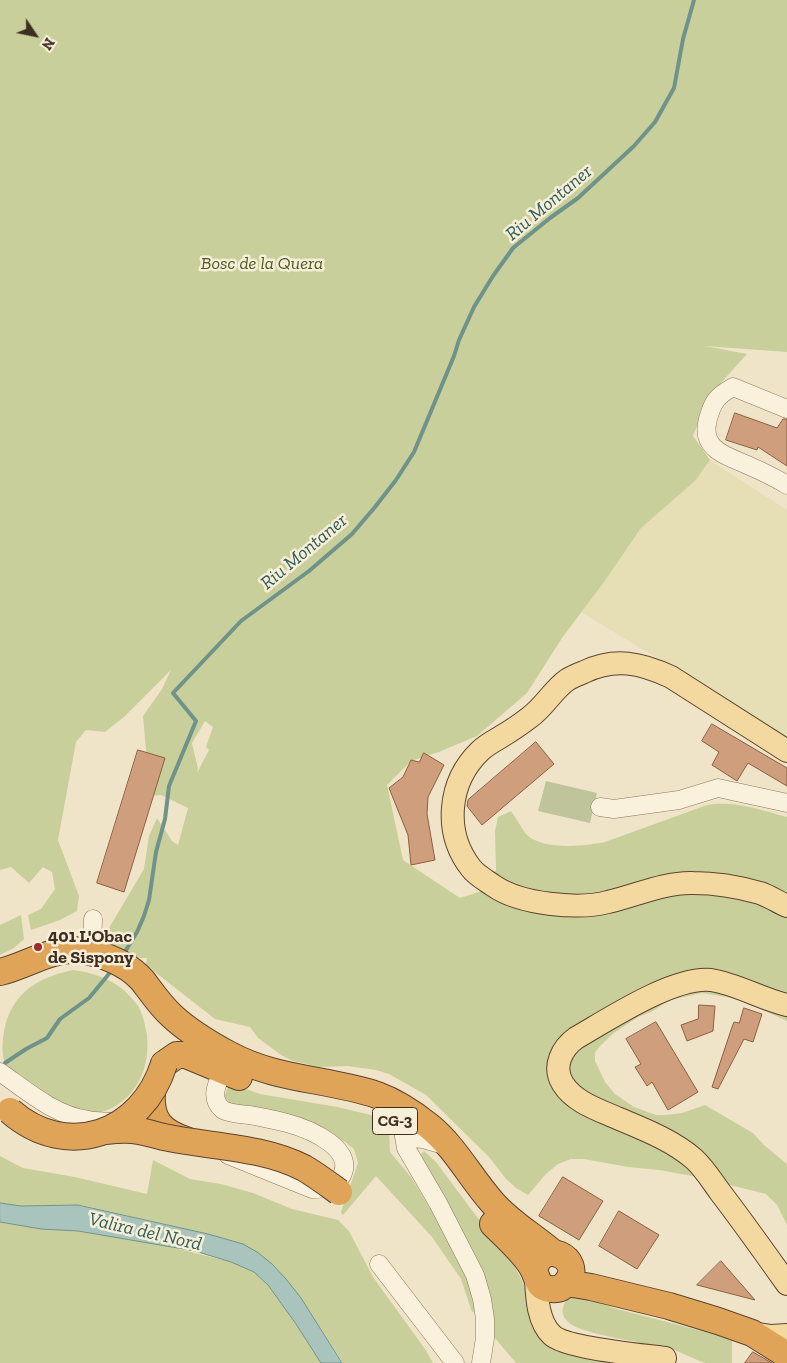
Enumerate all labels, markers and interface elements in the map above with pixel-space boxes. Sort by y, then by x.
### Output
north arrow [10,10,60,60]
text: N [38,34,58,53]
water label: Riu Montaner [501,160,597,246]
park label: Bosc de la Quera [201,253,323,275]
water label: Riu Montaner [256,509,352,595]
place label: 401 L'Obac de Sispony [48,926,133,969]
marker: 401 L'Obac de Sispony [32,941,44,953]
road number: CG-3 [372,1108,418,1134]
water label: Valira del Nord [86,1208,204,1256]

